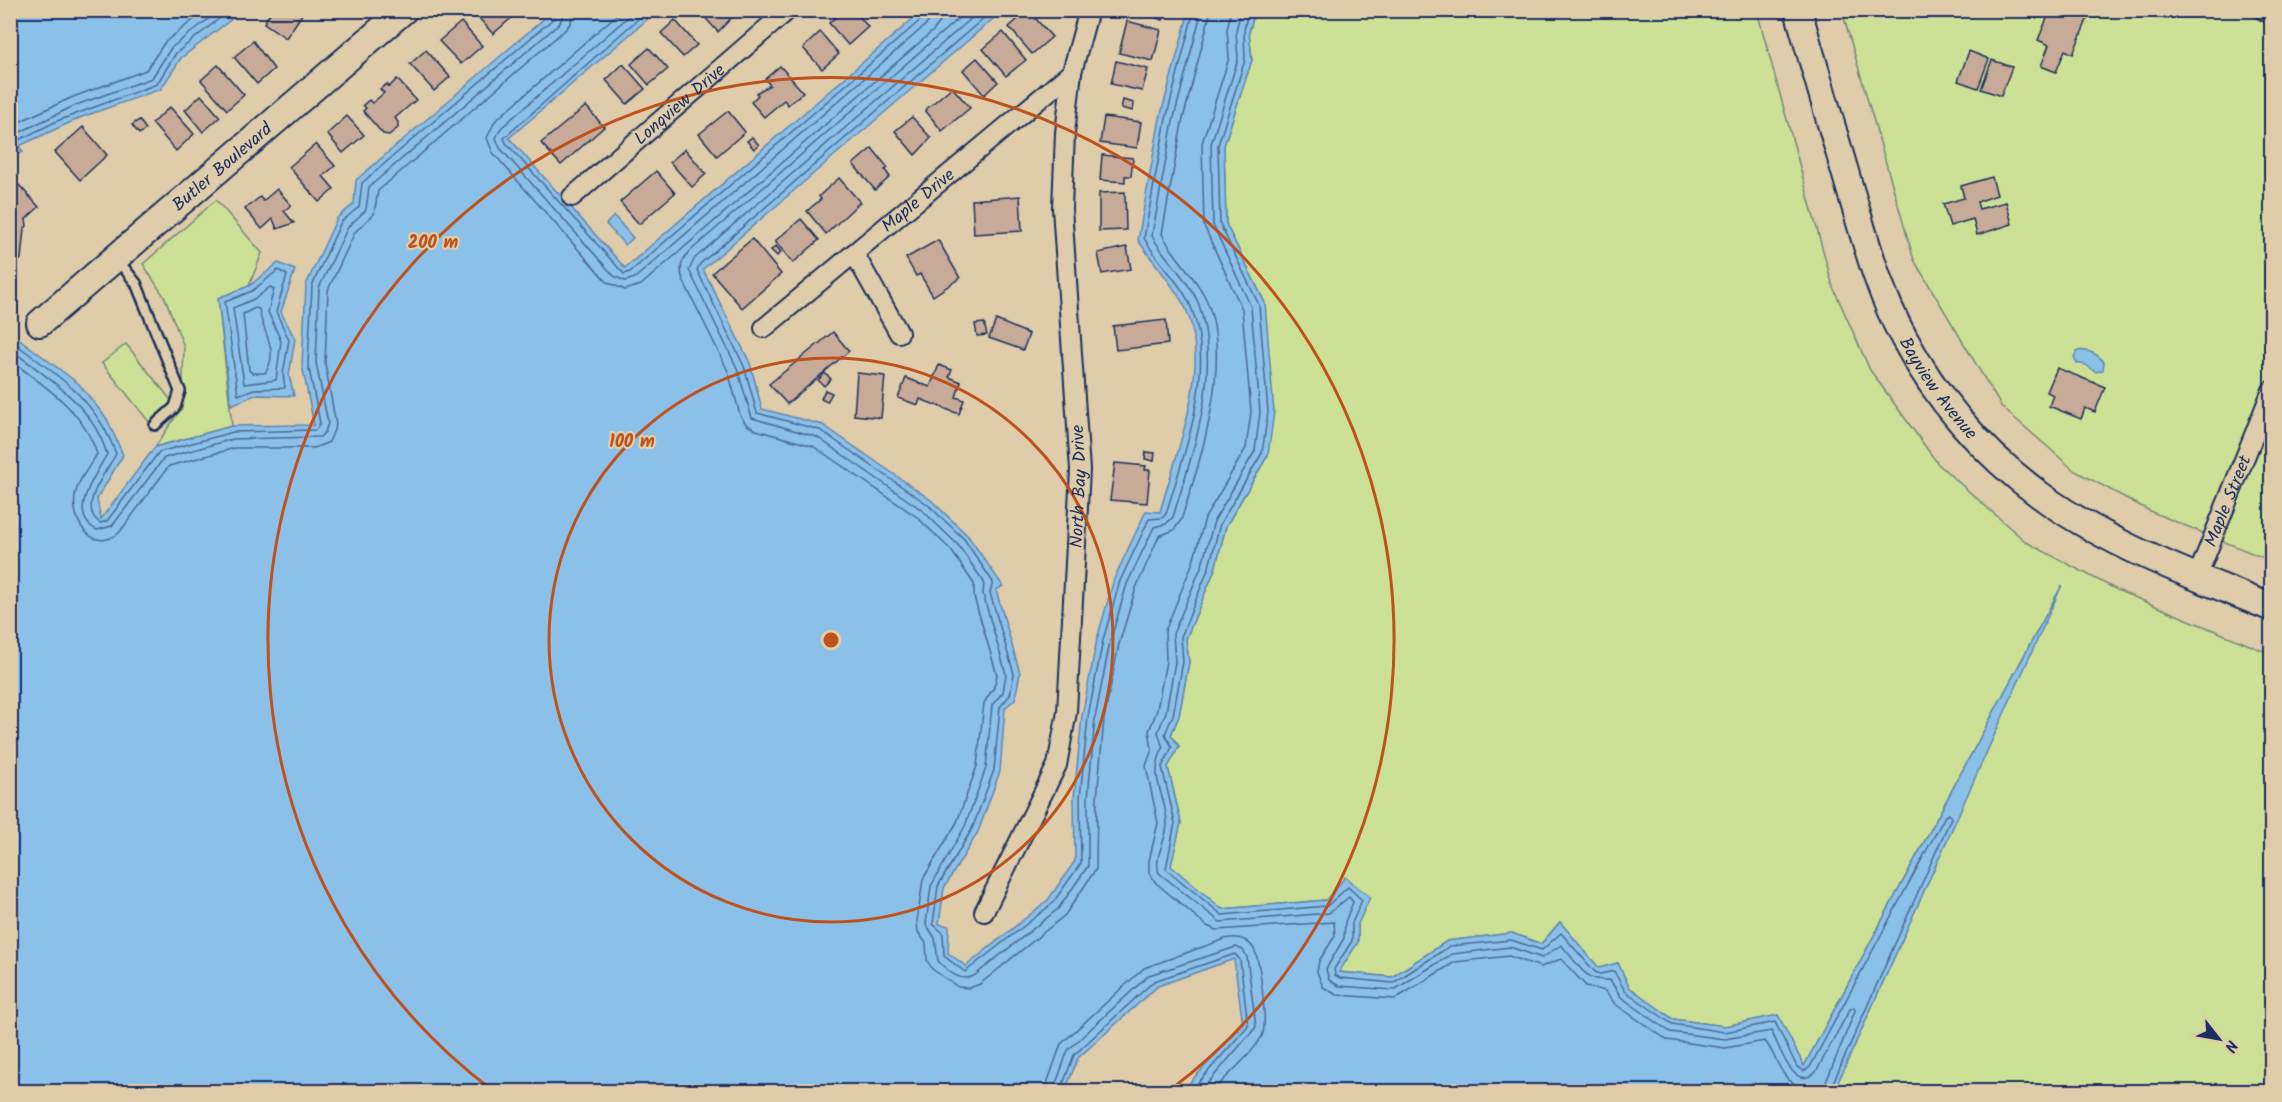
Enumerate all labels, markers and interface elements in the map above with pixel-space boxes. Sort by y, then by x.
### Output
street label: Longview Drive [628,57,733,153]
street label: Butler Boulevard [166,115,280,219]
street label: Maple Drive [875,162,962,241]
text: 200 m [408,229,459,258]
street label: Bayview Avenue [1890,332,1984,447]
street label: North Bay Drive [1063,424,1096,549]
text: 100 m [609,428,655,457]
street label: Maple Street [2197,450,2261,552]
centre of rings [821,630,841,650]
north arrow [2189,1009,2249,1069]
text: N [2217,1035,2244,1057]

